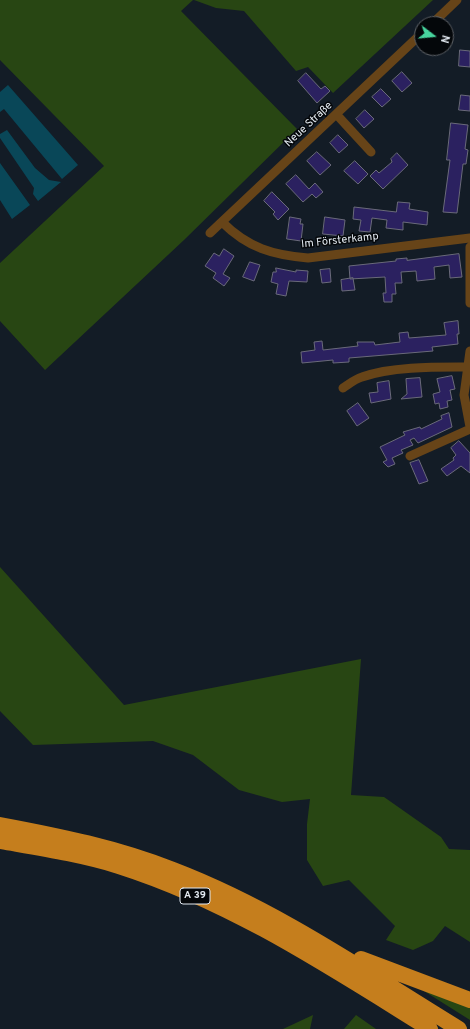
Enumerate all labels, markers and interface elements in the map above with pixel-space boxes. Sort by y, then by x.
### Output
north arrow [414,16,454,56]
text: N [437,33,452,45]
street label: Neue Straße [282,100,336,150]
street label: Im Försterkamp [301,230,379,252]
road number: A 39 [180,888,210,904]

